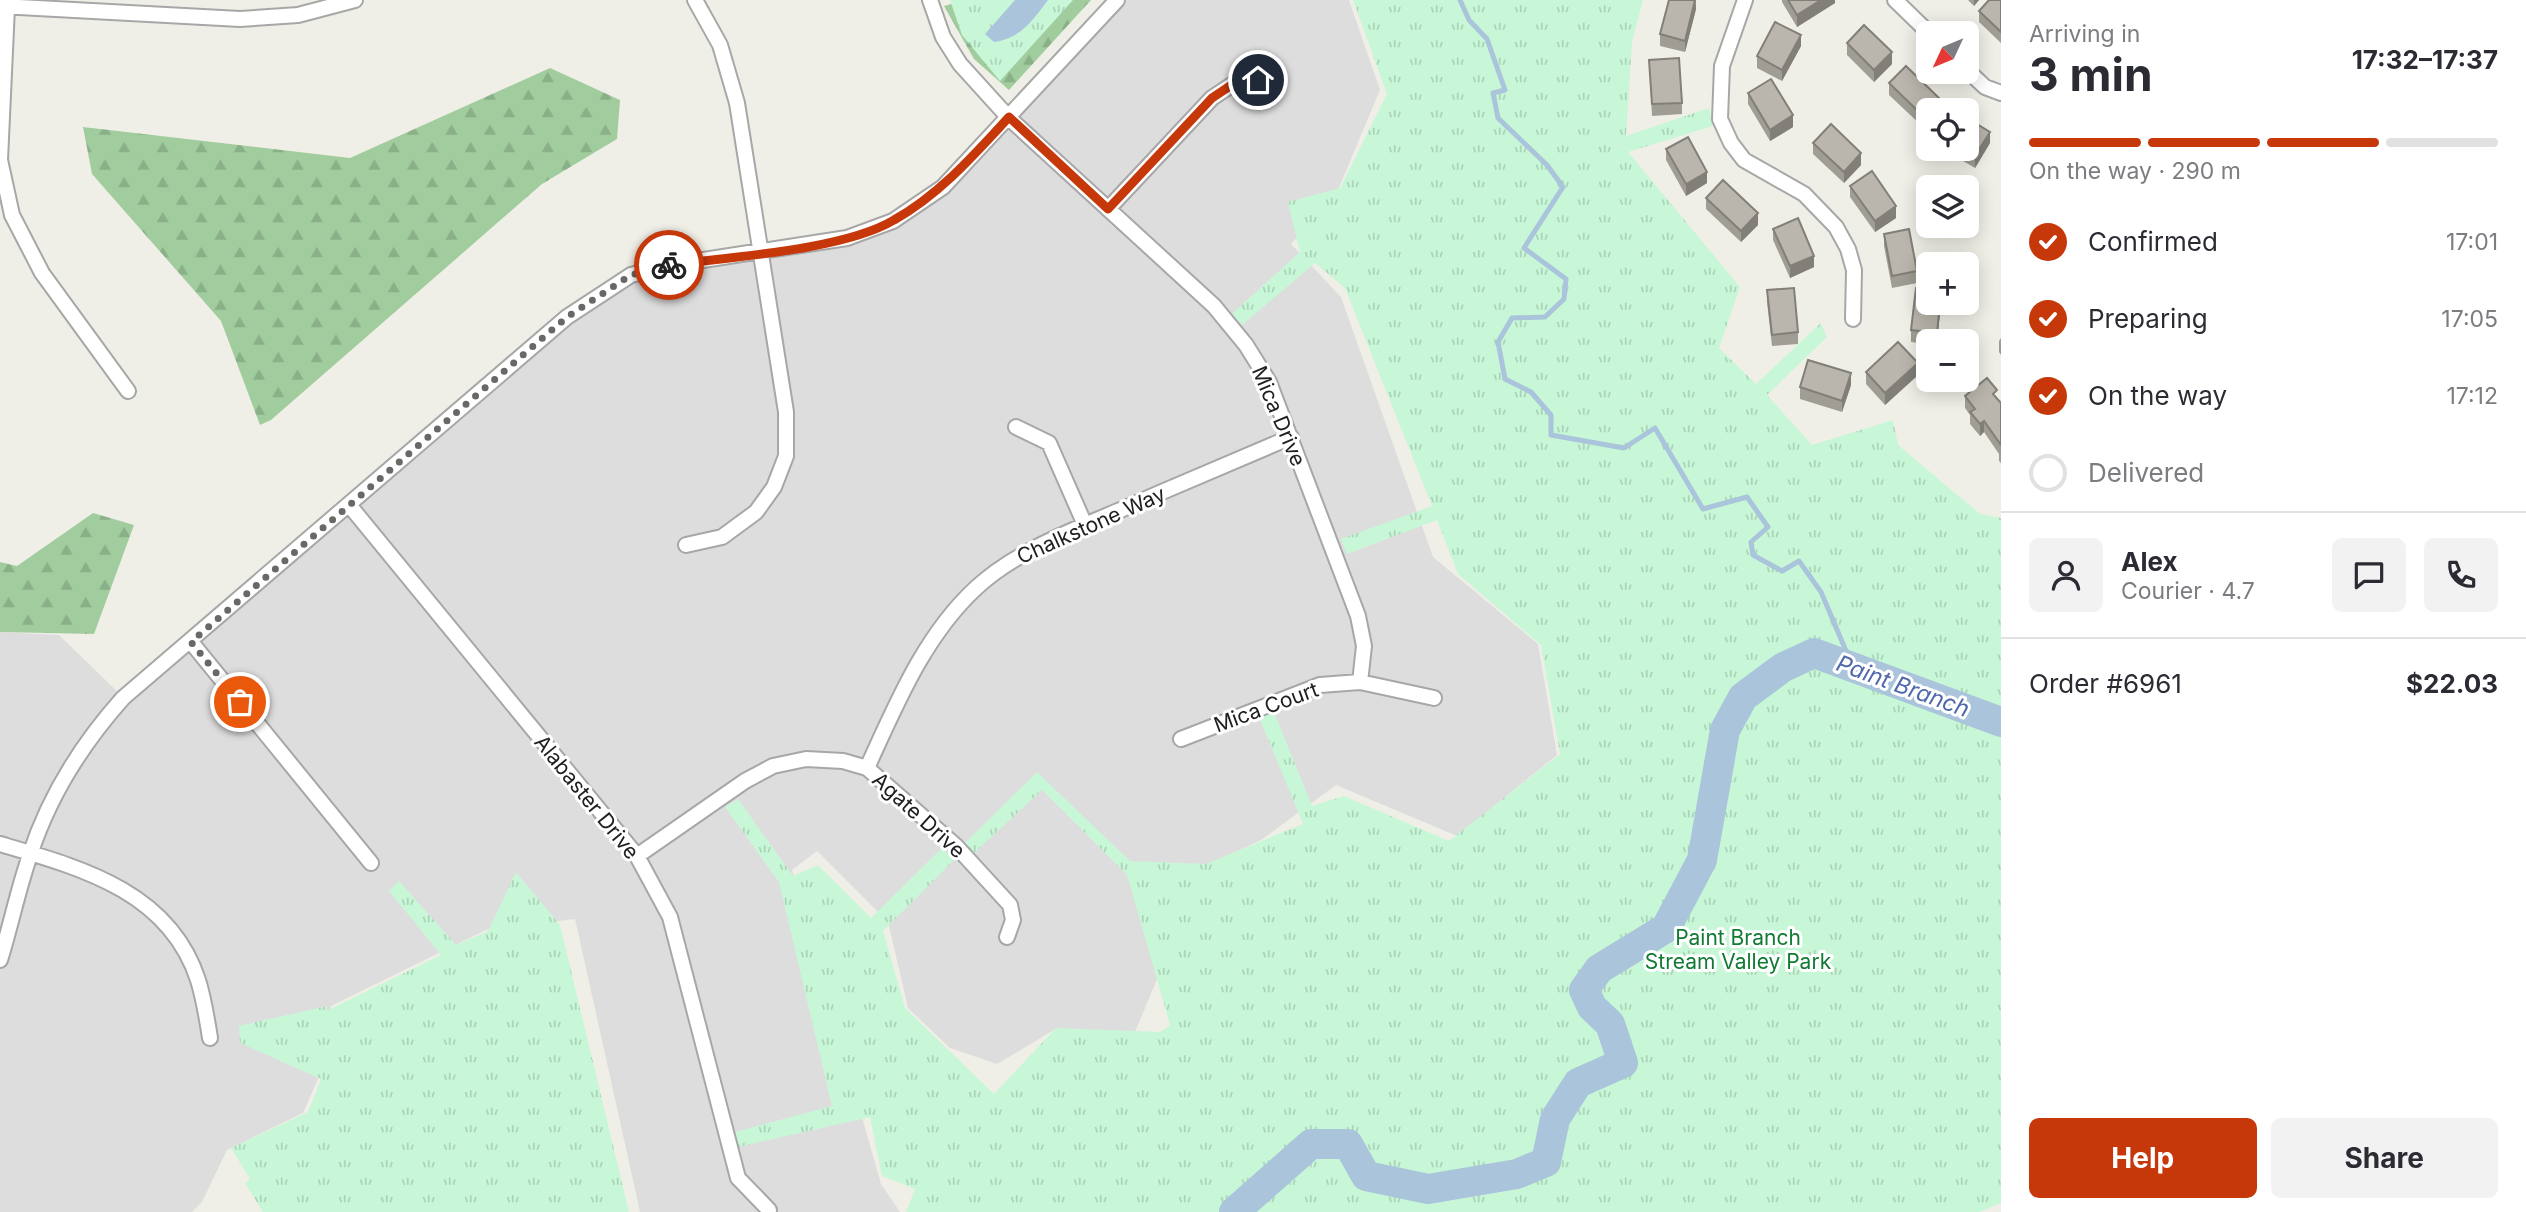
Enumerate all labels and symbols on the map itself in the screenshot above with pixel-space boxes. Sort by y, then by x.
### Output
north arrow [1916,21,1979,84]
pin [1228,50,1288,110]
courier [634,230,704,300]
street label: Mica Drive [1247,362,1311,470]
street label: Chalkstone Way [1013,481,1169,569]
water label: Paint Branch [1833,649,1973,723]
pin [210,672,270,732]
street label: Mica Court [1210,677,1322,737]
street label: Alabaster Drive [529,730,645,864]
street label: Agate Drive [867,767,971,863]
park label: Paint Branch Stream Valley Park [1645,925,1832,974]

